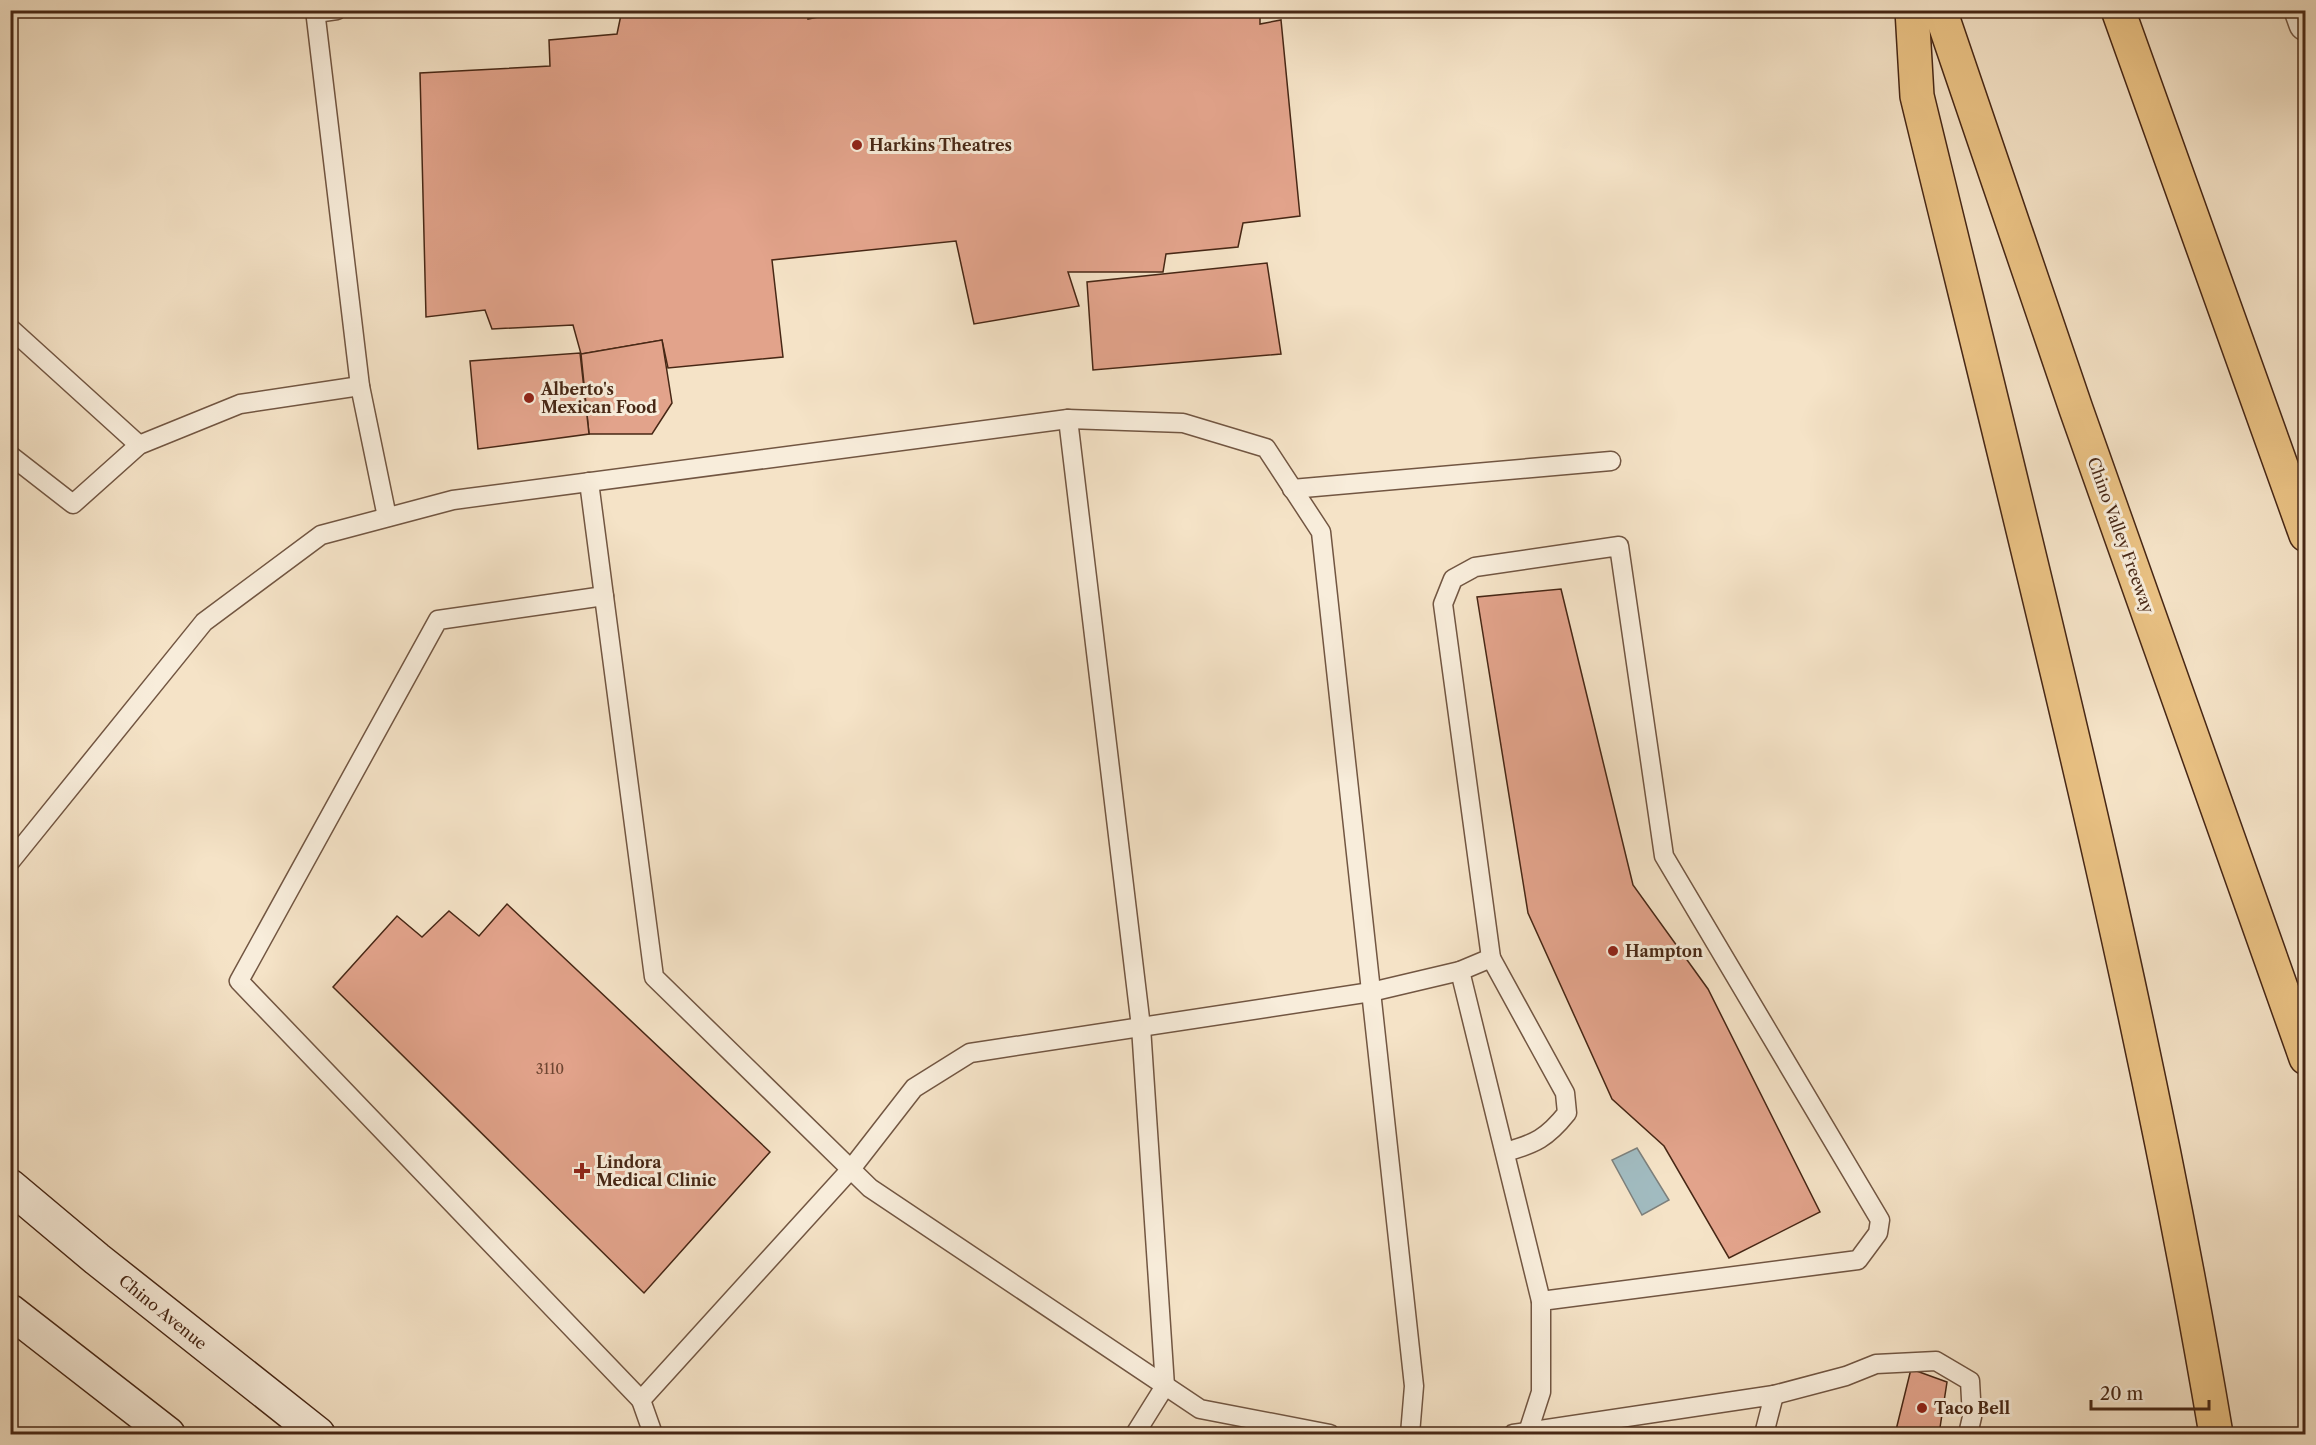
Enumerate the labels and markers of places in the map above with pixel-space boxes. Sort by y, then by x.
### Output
place label: Harkins Theatres [869,135,1012,155]
marker: Harkins Theatres [850,138,864,152]
place label: Alberto's Mexican Food [540,379,657,417]
marker: Alberto's Mexican Food [522,391,536,405]
place label: Hampton [1625,941,1703,961]
marker: Hampton [1606,944,1620,958]
place label: Lindora Medical Clinic [596,1152,716,1190]
marker: Lindora Medical Clinic [573,1162,591,1180]
place label: Taco Bell [1934,1398,2010,1418]
marker: Taco Bell [1915,1401,1929,1415]

